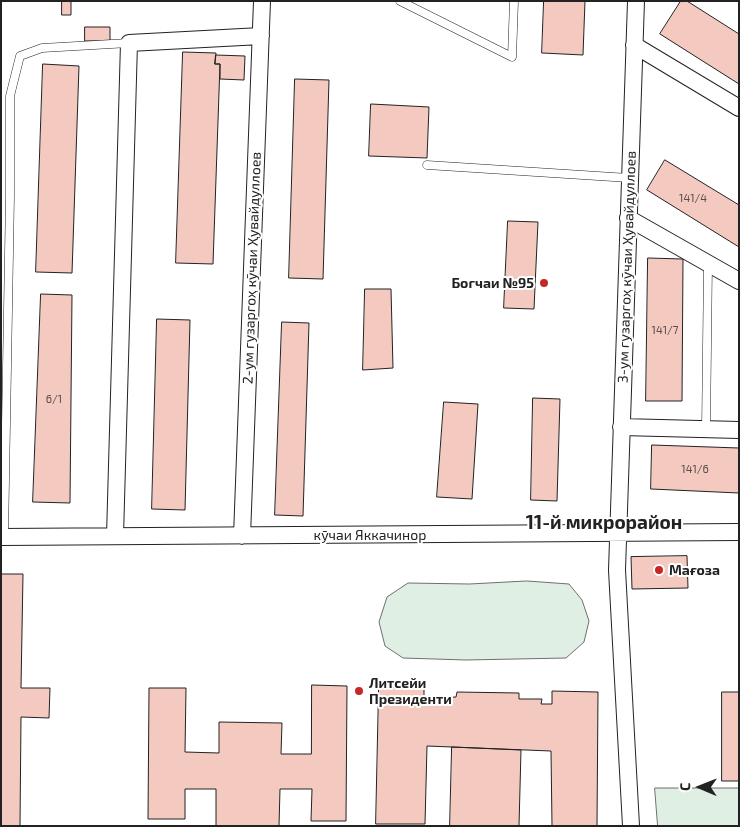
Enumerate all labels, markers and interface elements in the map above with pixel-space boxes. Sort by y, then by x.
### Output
street label: 3-ум гузаргоҳ кӯчаи Ҳувайдуллоев [615,151,639,383]
street label: 2-ум гузаргоҳ кӯчаи Ҳувайдуллоев [240,152,264,384]
house number: 141/4 [679,191,707,205]
place label: Богчаи №95 [451,275,534,291]
marker: Богчаи №95 [538,277,550,289]
house number: 141/7 [652,323,678,337]
house number: 6/1 [46,392,62,406]
house number: 141/6 [681,462,709,476]
district label: 11-й микрорайон [526,512,682,534]
street label: кӯчаи Яккачинор [314,527,426,543]
place label: Мағоза [669,562,720,578]
marker: Мағоза [653,564,665,576]
place label: Литсейи Президенти [369,675,452,708]
marker: Литсейи Президенти [353,685,365,697]
north arrow [675,762,725,812]
text: С [676,782,693,791]

